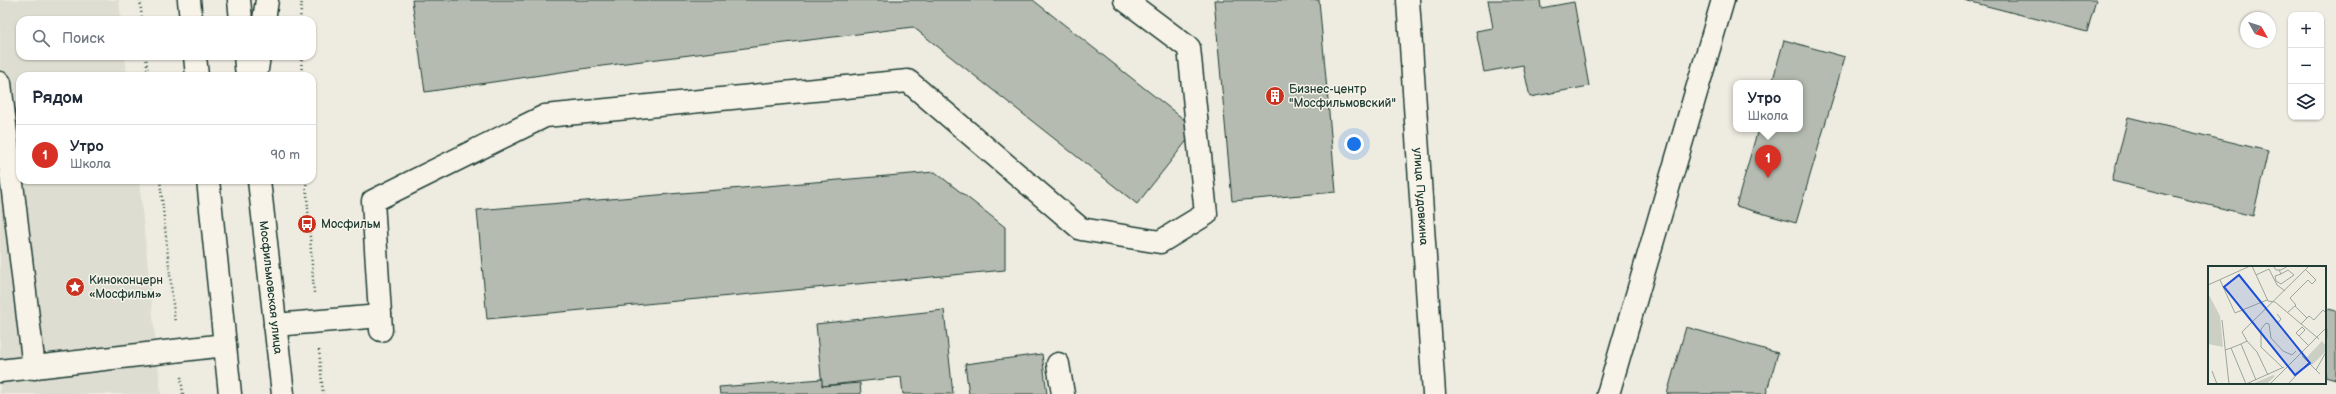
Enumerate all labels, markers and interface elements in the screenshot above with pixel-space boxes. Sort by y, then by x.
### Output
north arrow [2240,12,2276,48]
map controls [2288,12,2324,120]
button: + [2288,12,2324,48]
search box [16,16,316,60]
icon: search [30,27,52,49]
text: Поиск [62,29,105,48]
button: − [2288,48,2324,84]
popup [1733,80,1803,132]
place label: Бизнес-центр "Мосфильмовский" [1289,82,1396,111]
button: layers [2288,84,2324,120]
building icon: Бизнес-центр "Мосфильмовский" [1264,85,1286,107]
text: Рядом [32,88,83,108]
text: Утро [1747,89,1781,108]
text: Школа [1747,108,1789,124]
your location [1344,134,1364,154]
text: Утро [70,137,104,156]
pin: 1 [1755,145,1781,178]
text: 1 [42,147,48,163]
text: 90 m [271,147,300,163]
street label: улица Пудовкина [1410,147,1431,246]
text: Школа [70,156,111,172]
bus stop icon: Мосфильм [296,213,318,235]
place label: Мосфильм [321,217,381,232]
street label: Мосфильмовская улица [256,220,285,355]
inset map [2208,266,2326,384]
place label: Киноконцерн «Мосфильм» [89,273,163,302]
place icon: Киноконцерн «Мосфильм» [64,276,86,298]

